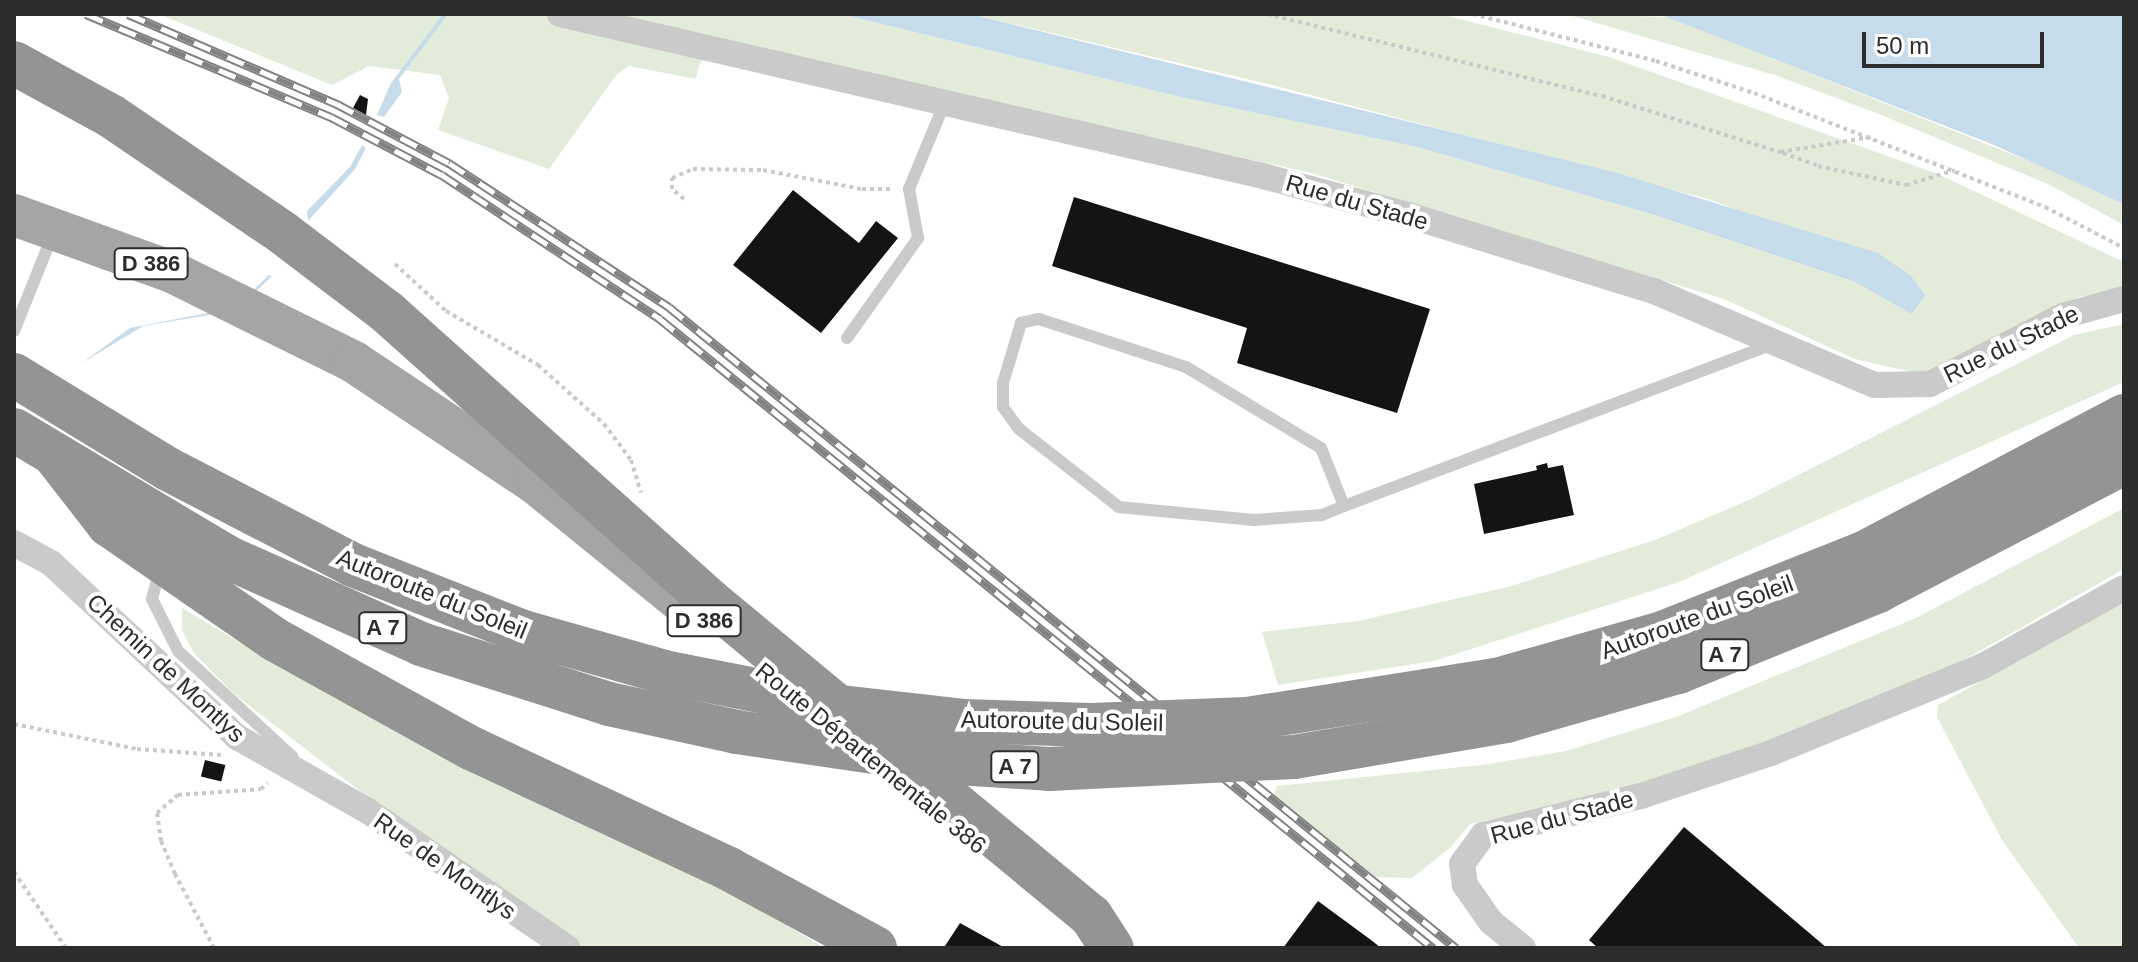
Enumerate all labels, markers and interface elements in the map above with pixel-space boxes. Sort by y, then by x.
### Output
scale bar [1866,16,2048,66]
text: 50 m [1876,32,1929,59]
street label: Rue du Stade [1282,168,1432,236]
road number: D 386 [113,246,189,282]
street label: Rue du Stade [1939,299,2083,389]
street label: Autoroute du Soleil [333,543,531,645]
street label: Autoroute du Soleil [1597,569,1797,665]
street label: Chemin de Montlys [81,587,251,749]
road number: D 386 [666,603,742,639]
road number: A 7 [357,610,409,646]
road number: A 7 [1699,637,1751,673]
street label: Route Départementale 386 [750,656,992,860]
street label: Autoroute du Soleil [960,705,1164,737]
road number: A 7 [989,749,1041,785]
street label: Rue du Stade [1487,784,1637,850]
street label: Rue de Montlys [368,806,522,926]

